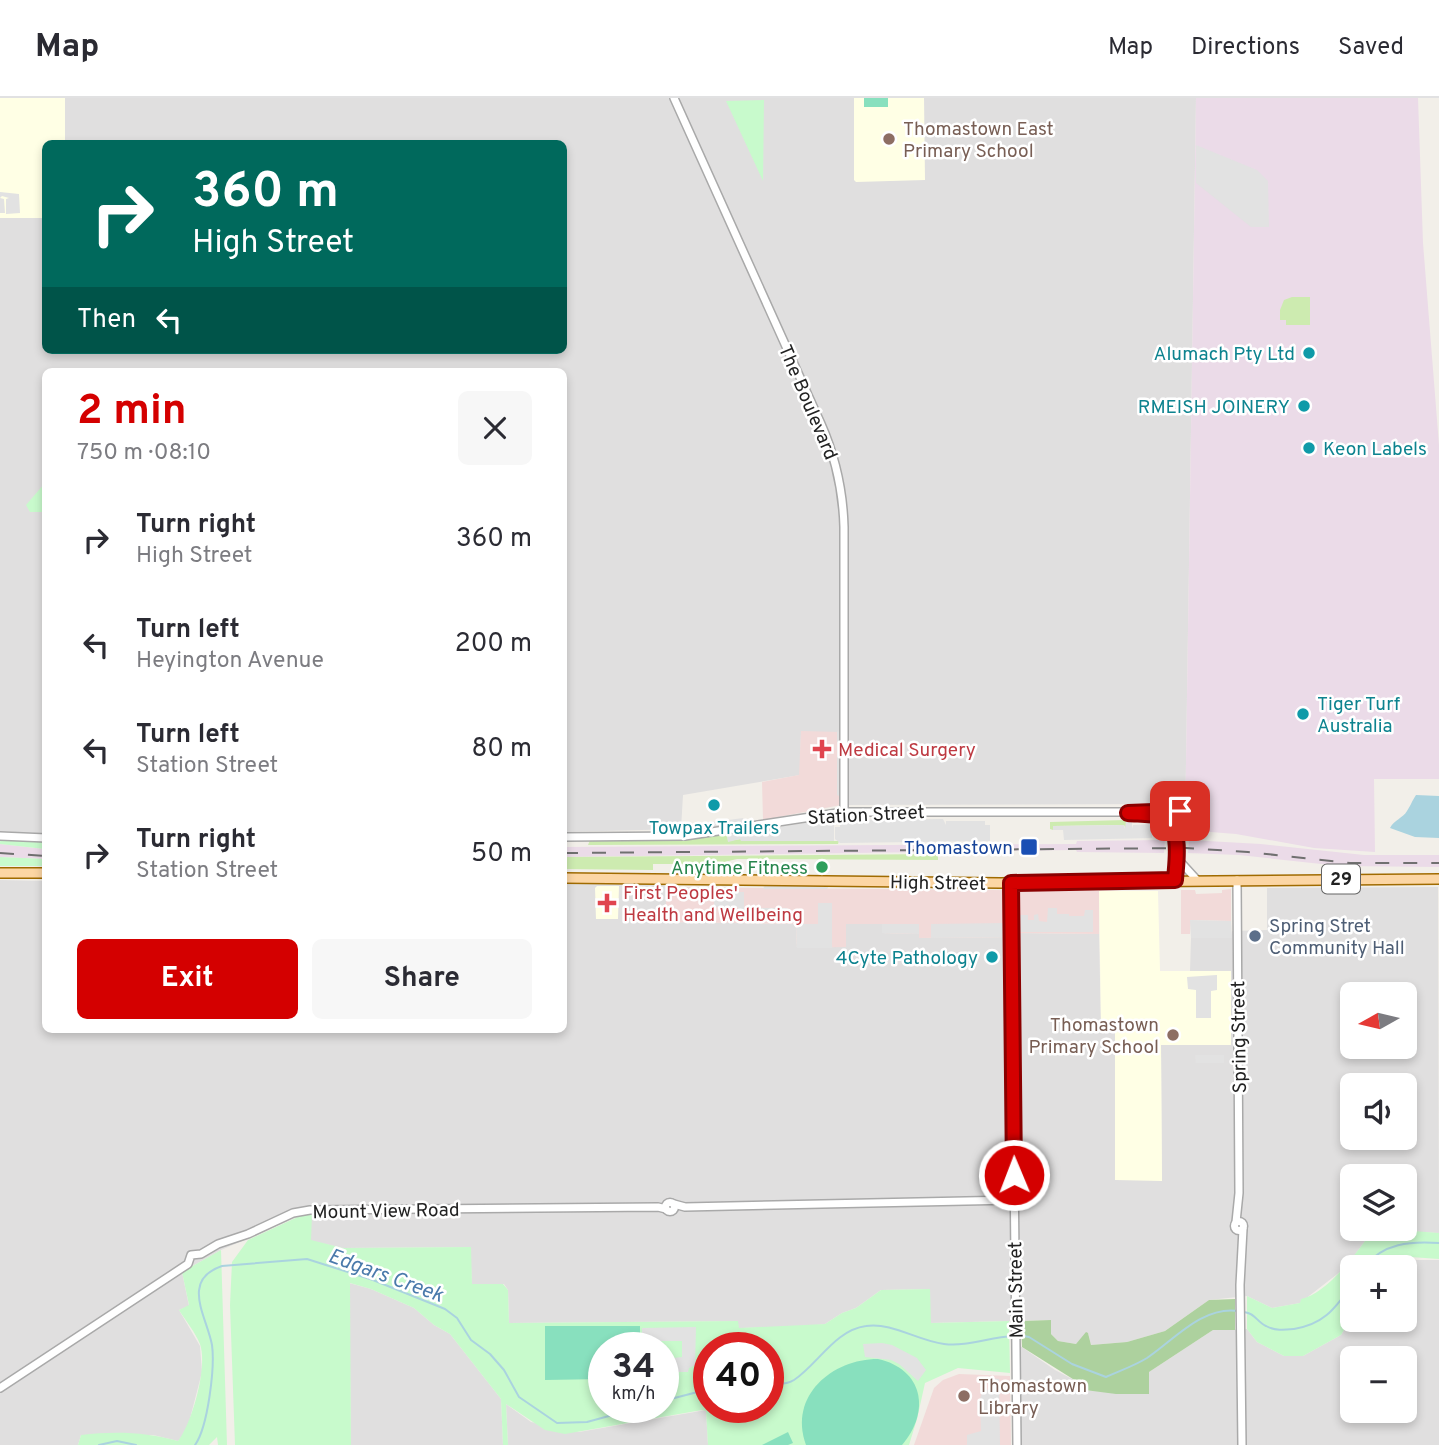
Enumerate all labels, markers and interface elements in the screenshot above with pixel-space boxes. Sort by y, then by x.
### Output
text: Map [35,27,99,69]
text: Map [1108,33,1153,63]
text: Directions [1191,33,1300,63]
text: Saved [1338,33,1404,63]
place label: Thomastown East Primary School [903,118,1054,164]
marker: Thomastown East Primary School [881,131,897,147]
text: 360 m [192,163,339,225]
icon: right [77,168,168,259]
text: High Street [192,224,354,264]
icon: left [150,301,188,339]
text: Then [77,304,136,337]
street label: The Boulevard [772,342,842,464]
place label: Alumach Pty Ltd [1153,343,1295,367]
marker: Alumach Pty Ltd [1301,345,1317,361]
text: 2 min [77,386,187,439]
button: close [458,391,532,465]
place label: RMEISH JOINERY [1138,396,1290,420]
marker: RMEISH JOINERY [1296,398,1312,414]
place label: Keon Labels [1323,438,1427,462]
text: 750 m · 08:10 [77,439,211,468]
marker: Keon Labels [1301,440,1317,456]
text: Turn right [136,509,256,542]
icon: right [77,521,115,559]
text: 360 m [456,523,532,556]
text: High Street [136,542,253,571]
text: Turn left [136,614,240,647]
icon: left [77,626,115,664]
text: 200 m [455,628,532,661]
text: Heyington Avenue [136,647,324,676]
place label: Tiger Turf Australia [1317,693,1401,739]
marker: Tiger Turf Australia [1295,706,1311,722]
text: Turn left [136,719,240,752]
icon: left [77,731,115,769]
text: 80 m [472,733,532,766]
marker: Medical Surgery [812,739,832,759]
place label: Medical Surgery [838,739,976,763]
text: Station Street [136,752,278,781]
pin [1150,781,1210,841]
icon: arrive [1161,792,1199,830]
marker: Towpax Trailers [706,797,722,813]
street label: Station Street [807,801,925,831]
place label: Towpax Trailers [649,817,779,841]
text: Turn right [136,824,256,857]
icon: right [77,836,115,874]
place label: Thomastown [904,837,1013,861]
marker: Thomastown [1019,837,1039,857]
text: 50 m [471,838,532,871]
text: Station Street [136,857,278,886]
place label: Anytime Fitness [671,857,808,881]
marker: Anytime Fitness [814,859,830,875]
road number: 29 [1322,864,1360,894]
street label: High Street [890,871,986,897]
place label: First Peoples' Health and Wellbeing [623,882,803,928]
marker: First Peoples' Health and Wellbeing [597,893,617,913]
place label: Spring Stret Community Hall [1269,915,1405,961]
marker: Spring Stret Community Hall [1247,928,1263,944]
button: Exit [77,939,298,1019]
button: Share [312,939,532,1019]
place label: 4Cyte Pathology [836,947,978,971]
marker: 4Cyte Pathology [984,949,1000,965]
street label: Spring Street [1227,980,1253,1093]
north arrow [1340,982,1418,1059]
map controls [1340,982,1417,1423]
place label: Thomastown Primary School [1028,1014,1159,1060]
marker: Thomastown Primary School [1165,1027,1181,1043]
button: sound [1340,1073,1417,1150]
position arrow [977,1138,1051,1212]
button: layers [1340,1164,1417,1241]
street label: Mount View Road [312,1199,460,1225]
street label: Main Street [1004,1241,1030,1339]
water label: Edgars Creek [324,1243,447,1310]
button: + [1340,1255,1417,1332]
speed limit sign: 40 [693,1332,784,1423]
text: 34 [612,1346,655,1390]
button: − [1340,1346,1417,1423]
place label: Thomastown Library [978,1375,1087,1421]
text: km/h [612,1383,655,1406]
marker: Thomastown Library [956,1388,972,1404]

